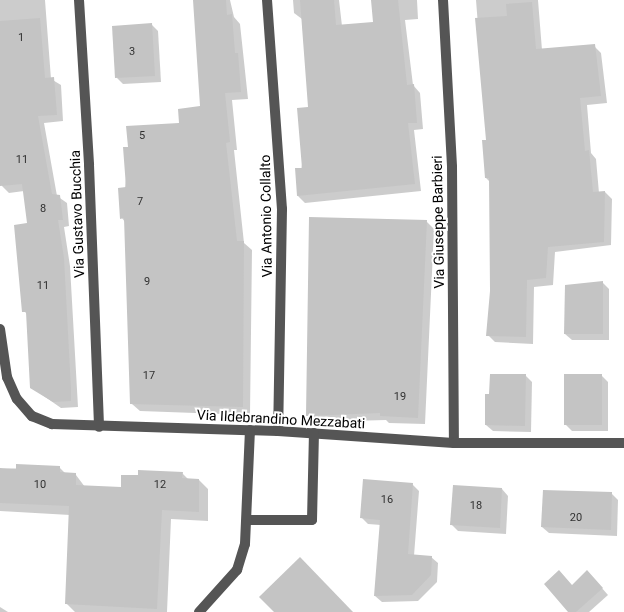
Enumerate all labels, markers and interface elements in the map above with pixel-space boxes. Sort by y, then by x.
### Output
house number: 1 [18,31,24,45]
house number: 3 [129,45,135,59]
house number: 5 [139,129,145,143]
street label: Via Gustavo Bucchia [66,150,88,278]
house number: 11 [16,153,28,167]
street label: Via Antonio Collalto [257,155,275,277]
street label: Via Giuseppe Barbieri [428,155,448,289]
house number: 7 [137,195,143,209]
house number: 8 [40,202,46,216]
house number: 9 [144,275,150,289]
house number: 11 [37,279,49,293]
house number: 17 [143,369,155,383]
house number: 19 [394,390,406,404]
street label: Via Ildebrandino Mezzabati [196,406,366,432]
house number: 10 [34,478,46,492]
house number: 12 [154,478,166,492]
house number: 16 [381,493,393,507]
house number: 18 [470,499,482,513]
house number: 20 [570,511,582,525]

